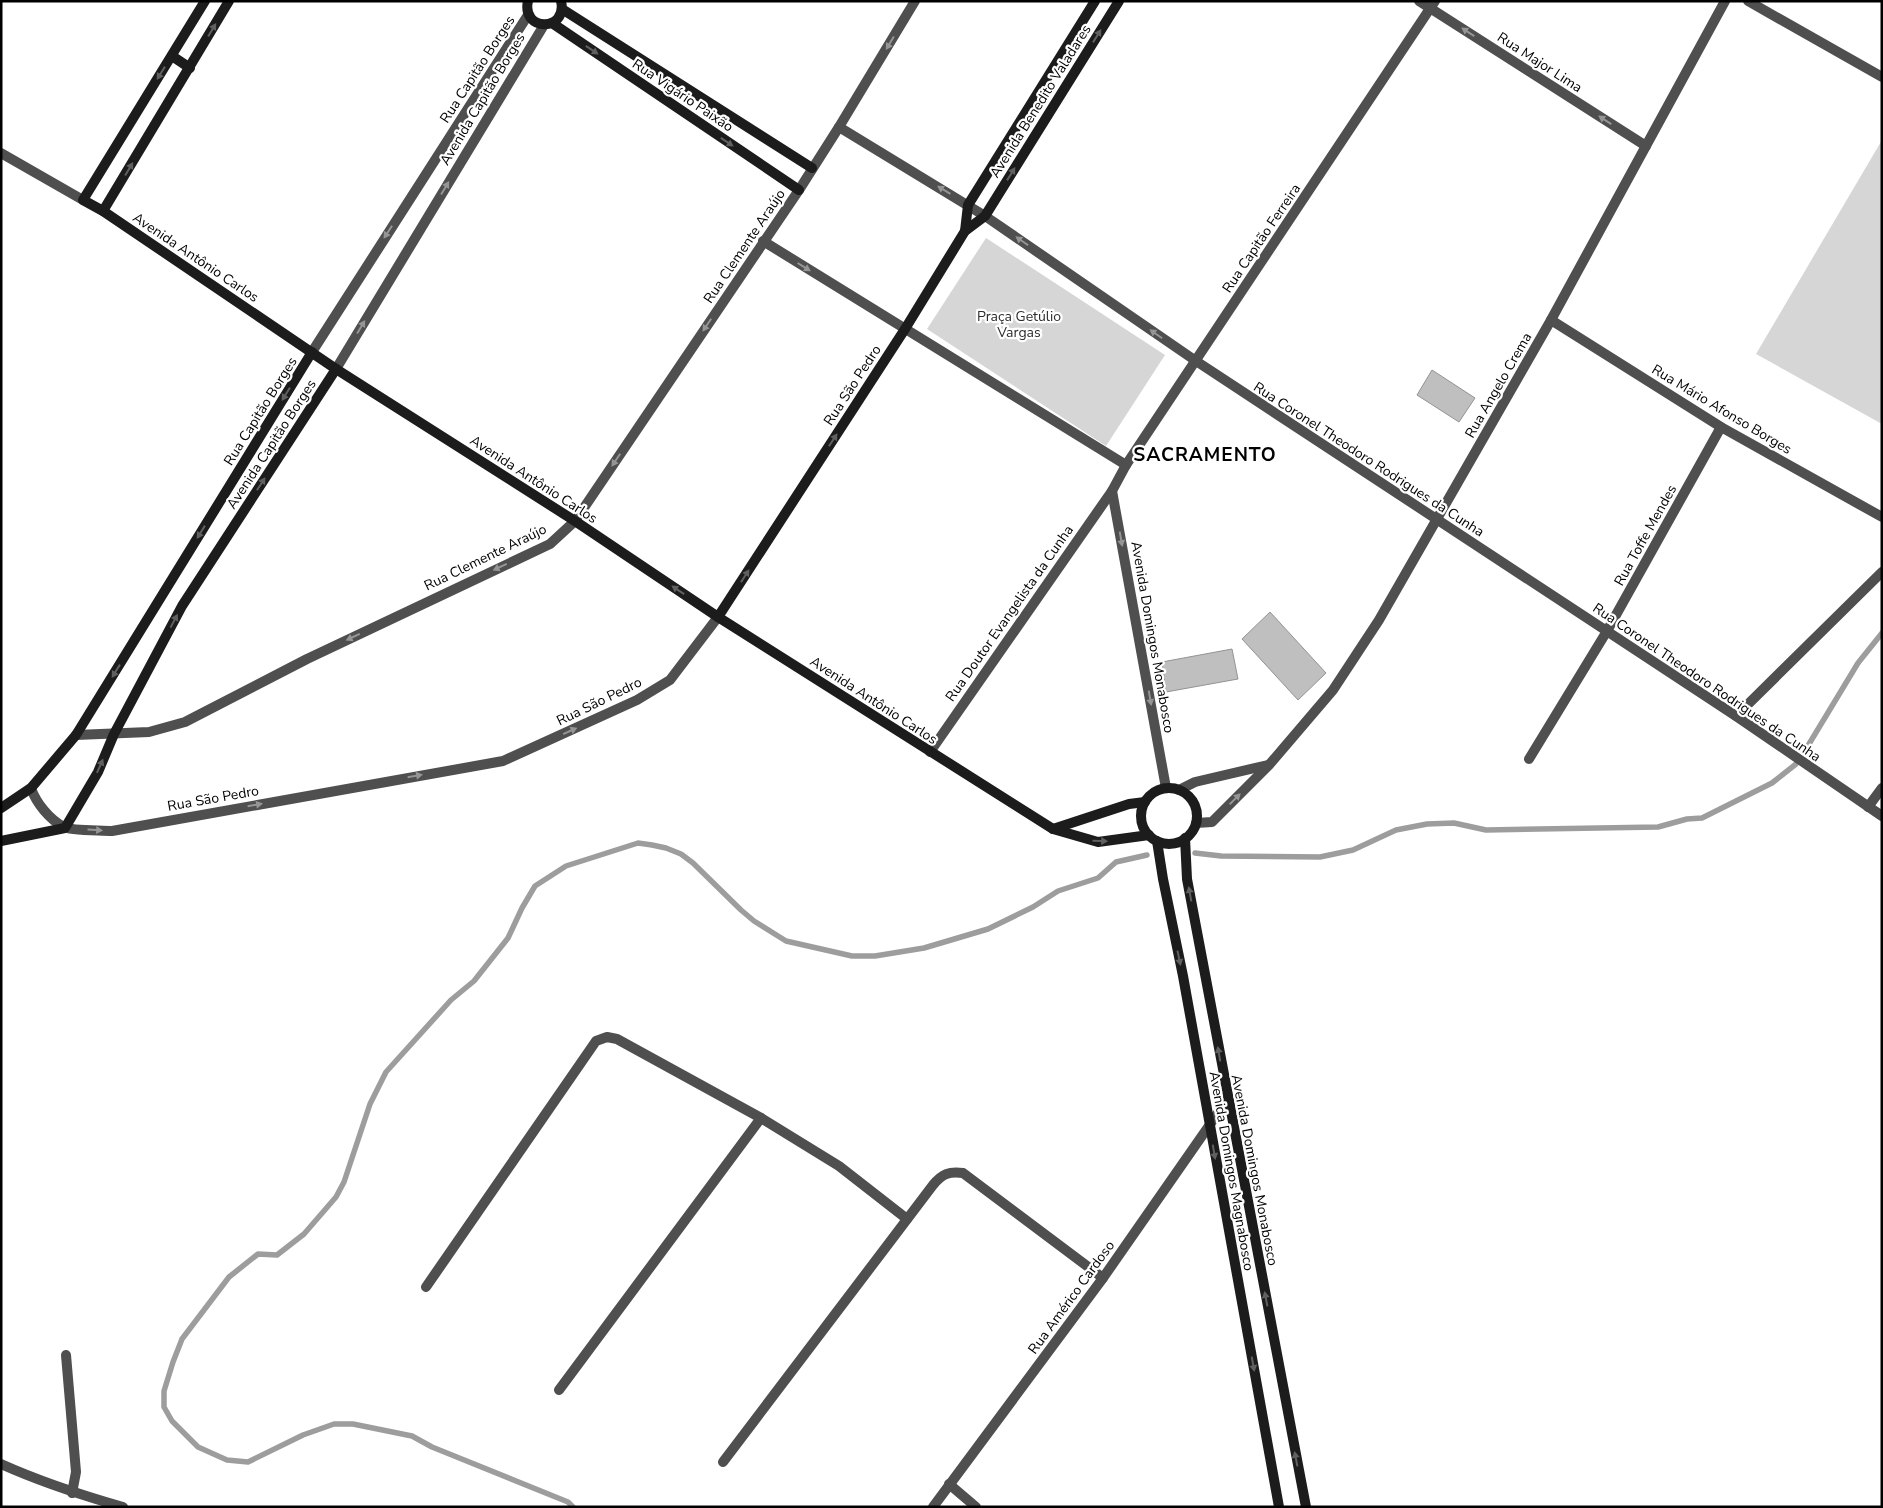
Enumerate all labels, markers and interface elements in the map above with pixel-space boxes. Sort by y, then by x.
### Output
street label: Rua Capitão Borges [436,12,519,127]
street label: Avenida Benedito Valadares [985,21,1096,181]
one-way arrow [208,24,217,37]
one-way arrow [1461,28,1475,37]
street label: Rua Major Lima [1494,28,1586,97]
street label: Avenida Capitão Borges [435,29,530,169]
one-way arrow [1092,30,1102,43]
one-way arrow [885,36,894,49]
one-way arrow [585,46,599,55]
street label: Rua Vigário Paixão [628,55,737,136]
one-way arrow [157,66,166,79]
one-way arrow [1598,115,1611,125]
one-way arrow [720,137,733,146]
one-way arrow [124,163,133,176]
one-way arrow [1006,168,1016,181]
street label: Rua Capitão Ferreira [1218,180,1305,297]
one-way arrow [440,182,449,195]
street label: Rua Clemente Araújo [699,185,790,307]
one-way arrow [937,186,950,195]
street label: Avenida Antônio Carlos [129,208,263,307]
one-way arrow [384,226,393,239]
one-way arrow [1015,236,1029,246]
one-way arrow [798,263,811,272]
park label: Praça Getúlio Vargas [977,307,1061,342]
one-way arrow [702,319,712,332]
one-way arrow [356,321,365,334]
one-way arrow [1149,329,1162,339]
street label: Rua Angelo Crema [1461,329,1536,441]
street label: Rua São Pedro [819,341,886,429]
street label: Rua Capitão Borges [219,353,302,469]
street label: Rua Mário Afonso Borges [1648,360,1796,459]
street label: Avenida Capitão Borges [222,376,321,513]
street label: Rua Coronel Theodoro Rodrigues da Cunha [1250,378,1488,541]
one-way arrow [282,387,291,400]
street label: Avenida Antônio Carlos [466,431,601,528]
one-way arrow [828,433,838,446]
district label: SACRAMENTO [1133,442,1277,468]
one-way arrow [611,454,621,467]
one-way arrow [256,478,266,491]
street label: Rua Toffe Mendes [1610,481,1681,589]
street label: Rua Clemente Araújo [421,519,550,595]
street label: Rua Doutor Evangelista da Cunha [941,521,1078,705]
one-way arrow [197,526,206,539]
one-way arrow [1117,531,1125,547]
street label: Avenida Domingos Monabosco [1126,540,1179,735]
one-way arrow [493,564,507,572]
one-way arrow [740,569,750,583]
one-way arrow [671,585,685,595]
street label: Rua Coronel Theodoro Rodrigues da Cunha [1589,599,1825,766]
one-way arrow [170,614,178,629]
one-way arrow [346,633,360,641]
street label: Avenida Antônio Carlos [806,652,941,749]
one-way arrow [112,664,121,677]
street label: Rua São Pedro [553,673,645,730]
one-way arrow [1146,691,1154,707]
one-way arrow [563,726,577,734]
one-way arrow [96,759,104,773]
one-way arrow [407,772,423,780]
street label: Rua São Pedro [166,781,261,816]
one-way arrow [1229,793,1241,805]
one-way arrow [248,800,264,808]
one-way arrow [87,826,103,834]
one-way arrow [1092,837,1108,845]
one-way arrow [1185,886,1193,902]
one-way arrow [1175,950,1183,965]
one-way arrow [1215,1046,1223,1061]
street label: Avenida Domingos Magnabosco [1205,1070,1258,1273]
street label: Avenida Domingos Monabosco [1227,1073,1282,1268]
one-way arrow [1211,1144,1219,1160]
street label: Rua Américo Cardoso [1024,1237,1119,1358]
one-way arrow [1261,1291,1269,1307]
one-way arrow [1249,1356,1257,1372]
one-way arrow [1292,1450,1300,1466]

